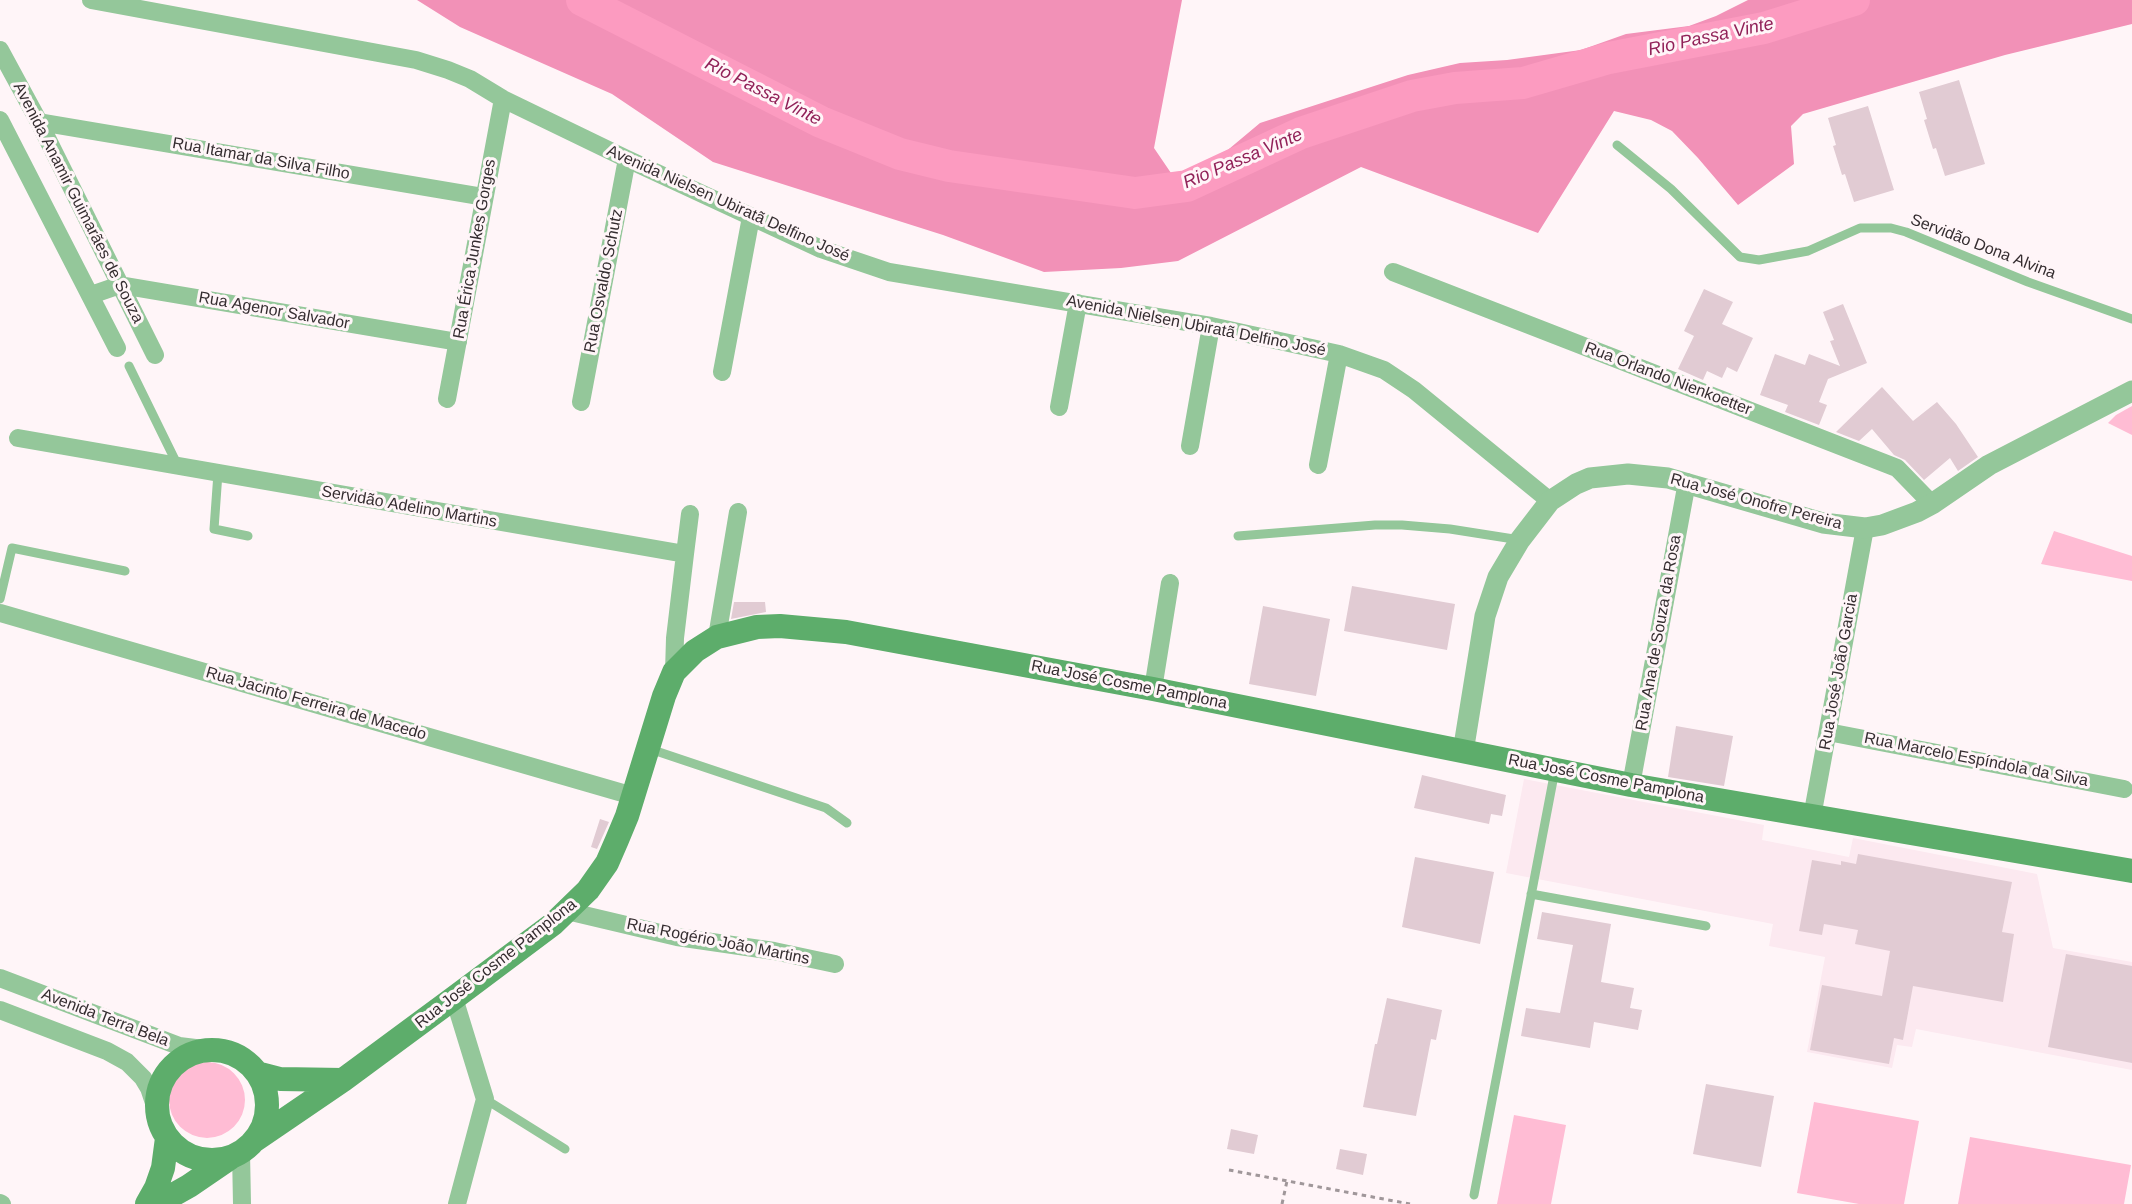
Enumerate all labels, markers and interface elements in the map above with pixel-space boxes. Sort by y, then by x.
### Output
water label: Rio Passa Vinte [1646,13,1776,61]
water label: Rio Passa Vinte [701,53,825,131]
street label: Avenida Anamir Guimarães de Souza [9,80,147,326]
water label: Rio Passa Vinte [1180,124,1306,194]
street label: Rua Itamar da Silva Filho [171,134,351,184]
street label: Avenida Nielsen Ubiratã Delfino José [604,142,852,266]
street label: Rua Érica Junkes Gorges [450,158,500,340]
street label: Rua Osvaldo Schutz [581,208,627,354]
street label: Servidão Dona Alvina [1908,210,2058,284]
street label: Rua Agenor Salvador [197,288,351,334]
street label: Avenida Nielsen Ubiratã Delfino José [1065,291,1327,361]
street label: Rua Orlando Nienkoetter [1582,338,1754,420]
street label: Rua José Onofre Pereira [1668,470,1844,534]
street label: Servidão Adelino Martins [320,482,498,532]
street label: Rua Ana de Souza da Rosa [1632,534,1686,732]
street label: Rua José João Garcia [1816,592,1862,752]
street label: Rua José Cosme Pamplona [1029,657,1229,713]
street label: Rua Jacinto Ferreira de Macedo [204,663,428,745]
street label: Rua Marcelo Espíndola da Silva [1862,729,2090,791]
street label: Rua José Cosme Pamplona [1506,751,1706,807]
street label: Rua José Cosme Pamplona [412,895,580,1033]
street label: Rua Rogério João Martins [625,915,811,969]
street label: Avenida Terra Bela [39,985,171,1051]

